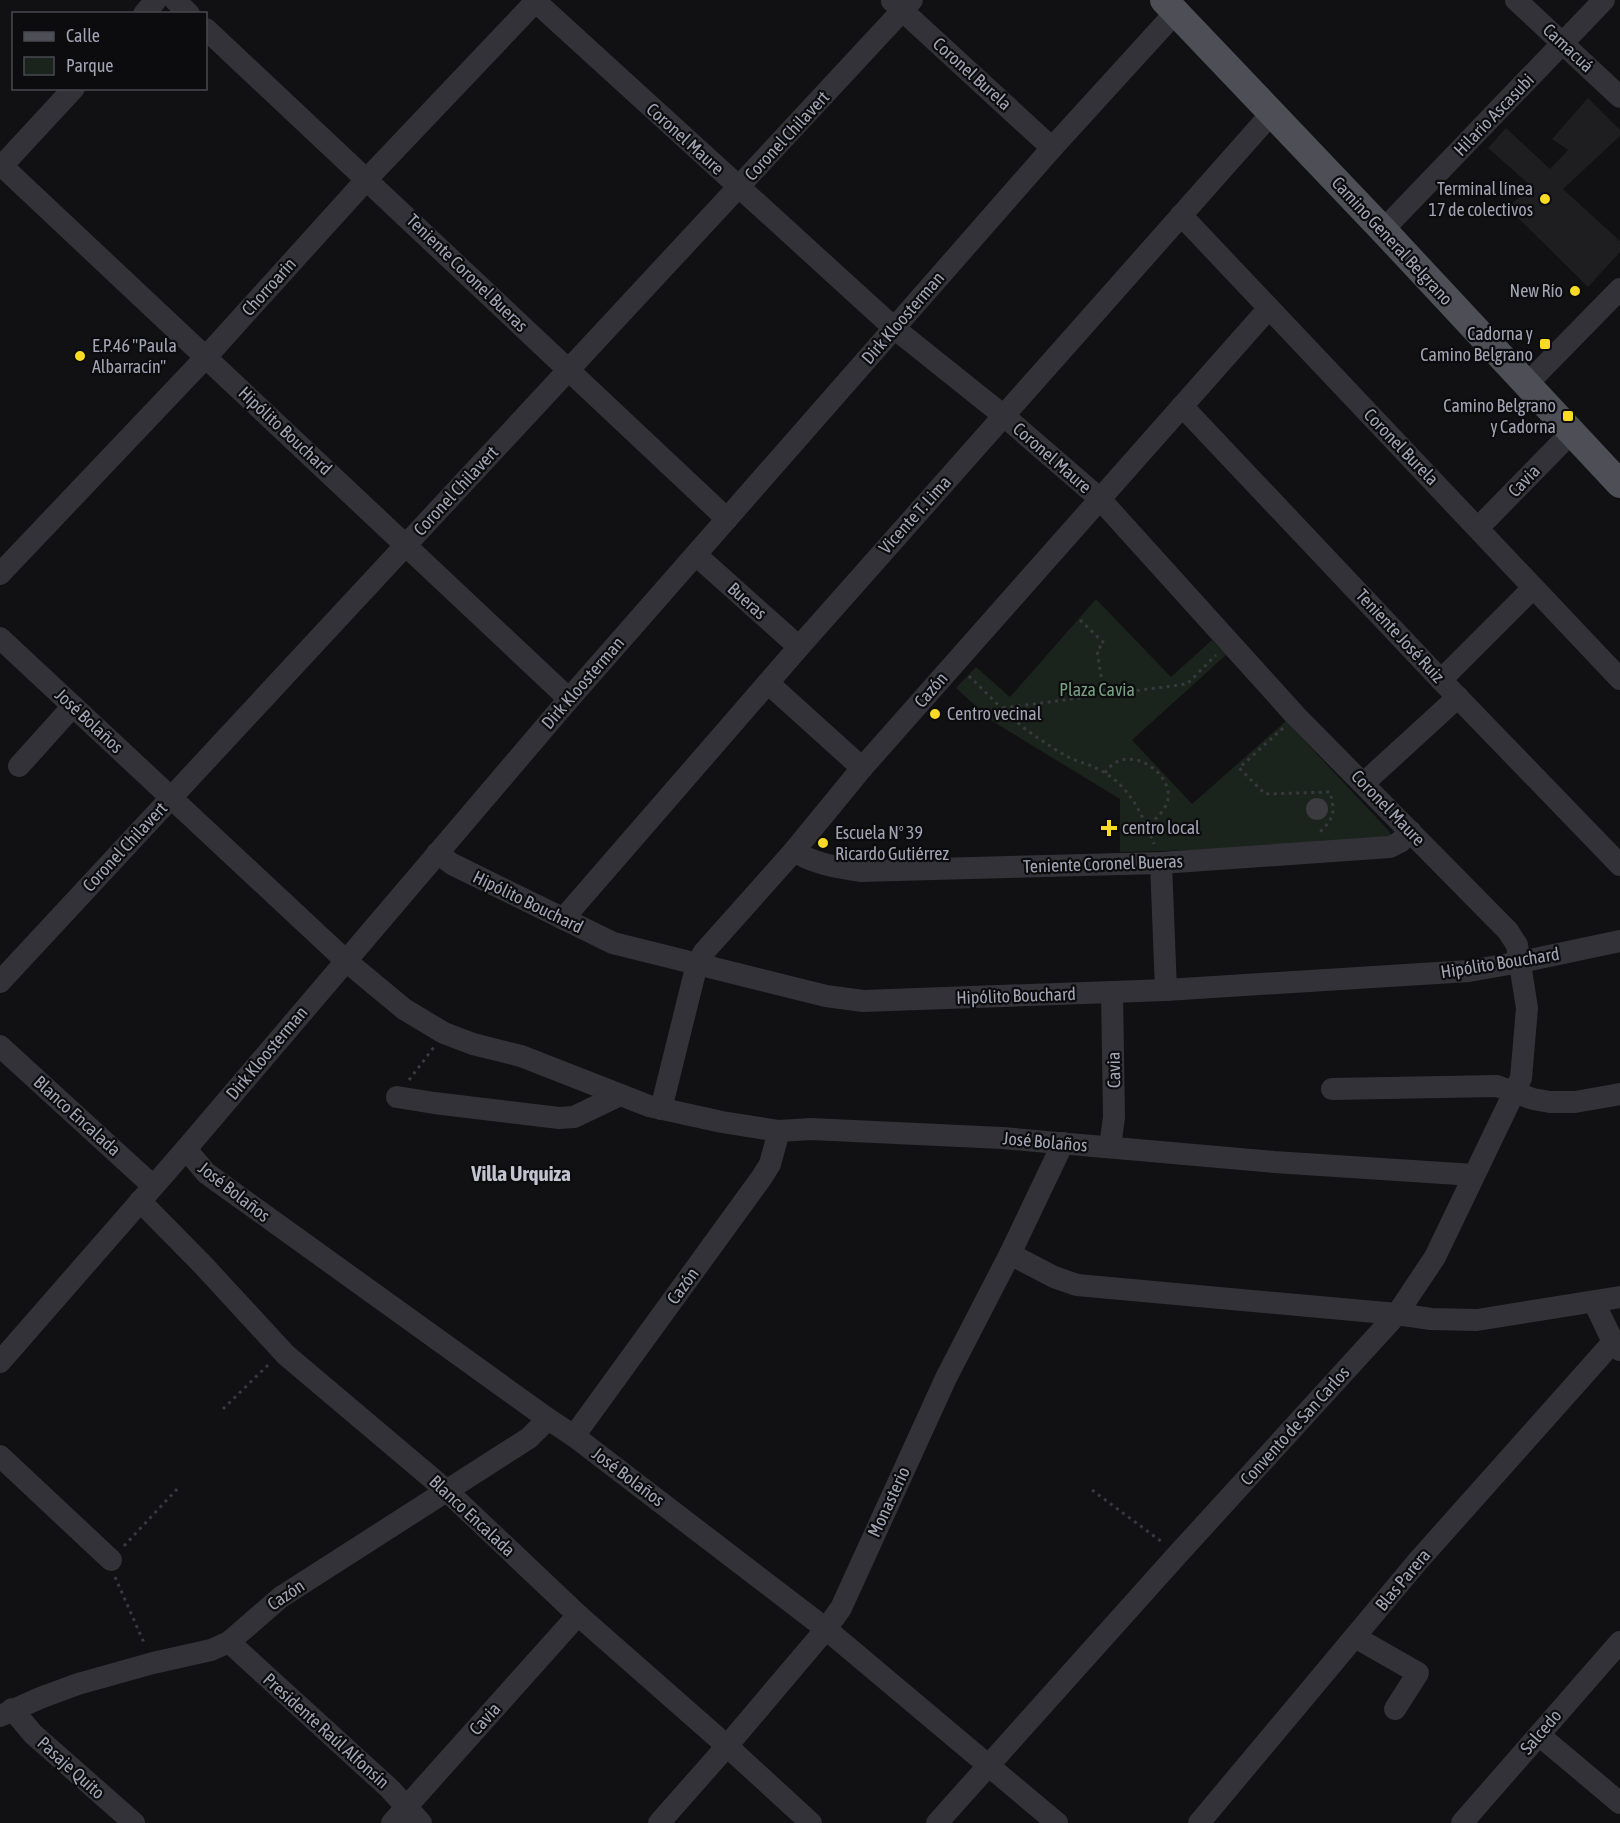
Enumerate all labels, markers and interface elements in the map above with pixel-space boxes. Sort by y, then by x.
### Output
legend [12,12,207,90]
street label: Camacuá [1539,19,1598,76]
text: Calle [66,25,100,46]
street label: Coronel Burela [929,33,1016,114]
text: Parque [66,55,114,76]
street label: Hilario Ascasubi [1449,69,1538,160]
street label: Coronel Chilavert [740,87,833,185]
street label: Coronel Maure [642,98,728,179]
street label: Camino General Belgrano [1327,172,1457,309]
place label: Terminal línea 17 de colectivos [1429,178,1533,220]
marker: Terminal línea 17 de colectivos [1538,192,1552,206]
street label: Teniente Coronel Bueras [403,210,532,336]
street label: Chorroarin [237,253,300,320]
street label: Dirk Kloosterman [857,267,948,368]
place label: New Río [1510,280,1563,301]
marker: New Río [1568,284,1582,298]
place label: Cadorna y Camino Belgrano [1420,323,1533,365]
place label: E.P.46 "Paula Albarracín" [92,335,177,377]
marker: Cadorna y Camino Belgrano [1538,337,1552,351]
marker: E.P.46 "Paula Albarracín" [73,349,87,363]
street label: Hipólito Bouchard [234,382,336,479]
place label: Camino Belgrano y Cadorna [1443,395,1556,437]
street label: Coronel Burela [1360,404,1443,489]
marker: Camino Belgrano y Cadorna [1561,409,1575,423]
street label: Coronel Maure [1009,418,1096,497]
street label: Coronel Chilavert [409,442,502,540]
street label: Cavia [1503,460,1544,501]
street label: Vicente T. Lima [874,471,955,558]
street label: Bueras [724,578,771,624]
street label: Teniente José Ruiz [1352,585,1449,687]
street label: Dirk Kloosterman [537,632,628,733]
street label: Cazón [910,668,952,712]
park label: Plaza Cavia [1059,679,1135,700]
street label: José Bolaños [51,684,128,757]
place label: Centro vecinal [947,703,1042,724]
marker: Centro vecinal [928,707,942,721]
street label: Coronel Maure [1347,765,1430,850]
street label: Coronel Chilavert [78,798,171,896]
place label: centro local [1122,817,1200,838]
marker: centro local [1100,819,1118,837]
place label: Escuela Nº 39 Ricardo Gutiérrez [835,822,949,864]
marker: Escuela Nº 39 Ricardo Gutiérrez [816,836,830,850]
street label: Teniente Coronel Bueras [1023,850,1183,877]
street label: Hipólito Bouchard [470,866,587,937]
street label: Hipólito Bouchard [1439,943,1561,982]
street label: Hipólito Bouchard [956,983,1076,1008]
street label: Dirk Kloosterman [222,1002,312,1104]
street label: Cavia [1103,1052,1124,1088]
street label: Blanco Encalada [30,1071,125,1160]
street label: José Bolaños [1002,1127,1088,1156]
street label: José Bolaños [194,1157,274,1226]
district label: Villa Urquiza [470,1161,571,1185]
street label: Cazón [662,1263,703,1308]
street label: Convento de San Carlos [1236,1362,1354,1489]
street label: José Bolaños [588,1443,669,1511]
street label: Monasterio [863,1463,914,1540]
street label: Blanco Encalada [425,1471,520,1561]
street label: Blas Parera [1371,1545,1434,1615]
street label: Cazón [263,1575,308,1614]
street label: Presidente Raúl Alfonsín [259,1669,394,1793]
street label: Cavia [465,1698,505,1739]
street label: Salcedo [1516,1705,1566,1758]
street label: Pasaje Quito [33,1732,109,1803]

